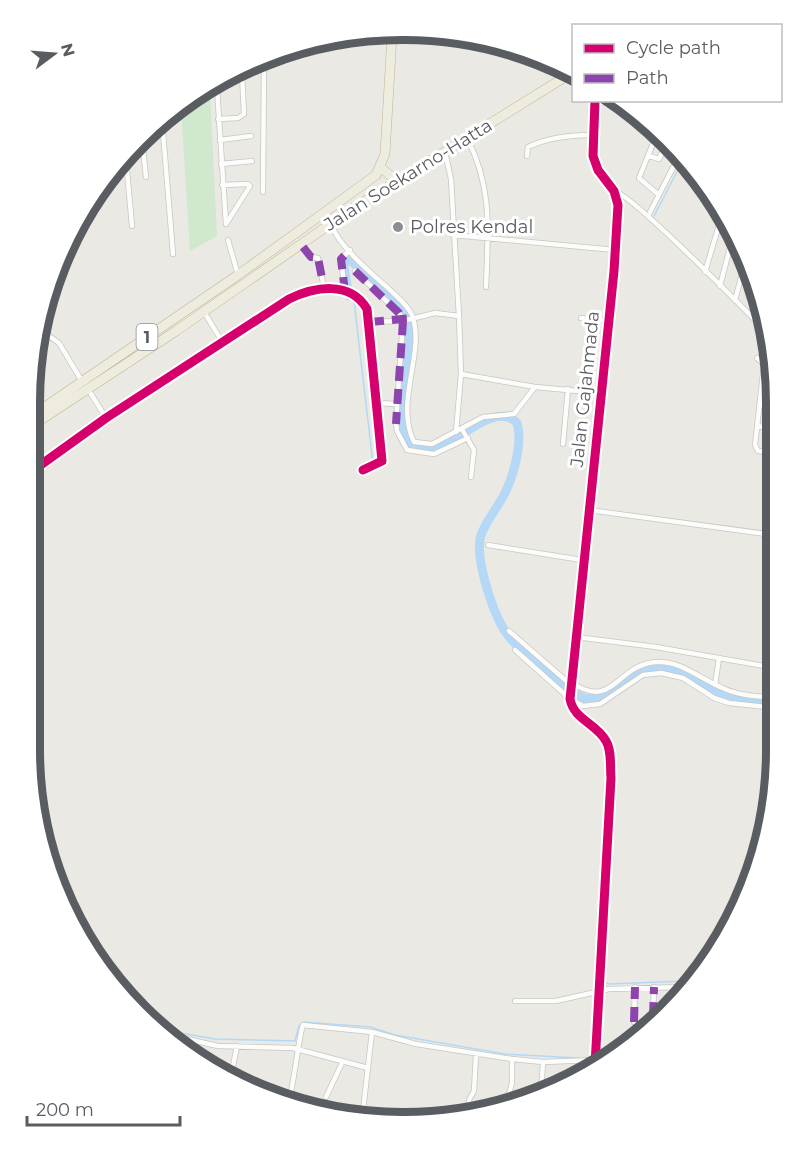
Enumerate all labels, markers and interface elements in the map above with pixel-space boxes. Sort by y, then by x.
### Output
north arrow [24,24,84,84]
legend [572,24,782,102]
text: Cycle path [626,37,721,59]
text: N [57,41,79,59]
text: Path [626,67,669,89]
street label: Jalan Soekarno-Hatta [319,114,496,236]
place label: Polres Kendal [410,216,533,238]
marker: Polres Kendal [391,220,405,234]
street label: Jalan Gajahmada [566,310,604,469]
road number: 1 [136,324,158,350]
scale bar [27,1089,180,1127]
text: 200 m [36,1099,94,1121]

